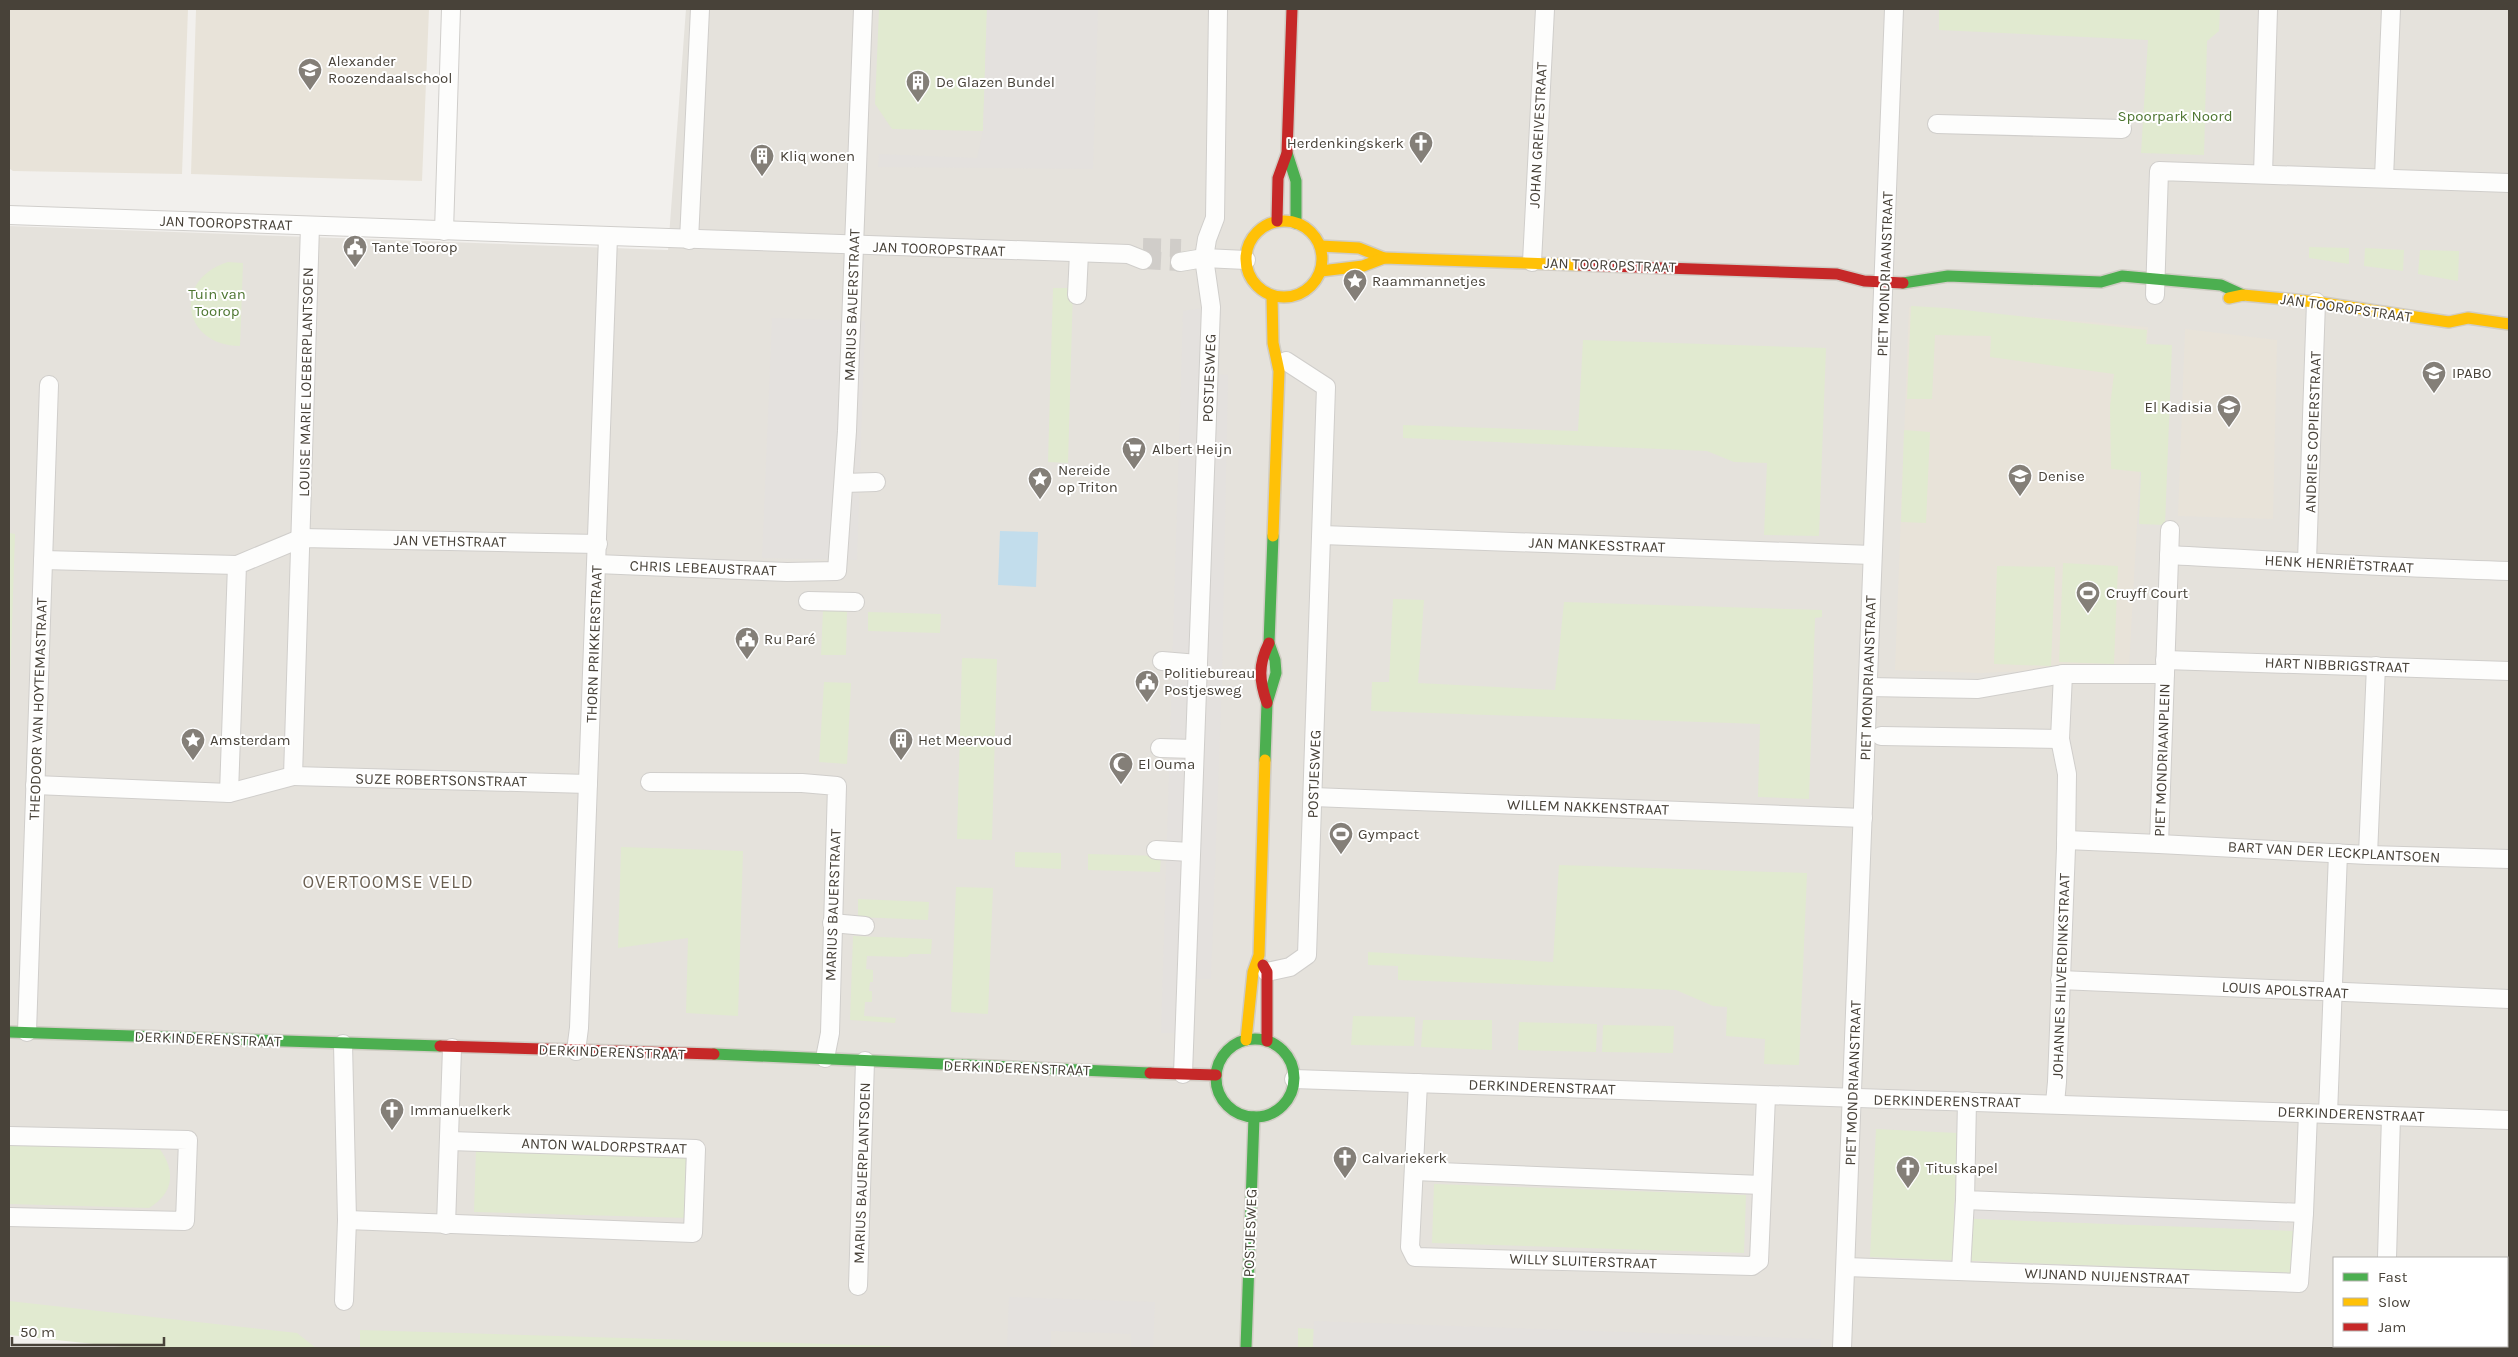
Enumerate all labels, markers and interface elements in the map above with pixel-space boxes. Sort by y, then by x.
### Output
place label: Alexander Roozendaalschool [328,52,452,87]
school or university icon: Alexander Roozendaalschool [297,57,323,91]
street label: JOHAN GREIVESTRAAT [1525,61,1551,209]
building icon: De Glazen Bundel [905,69,931,103]
place label: De Glazen Bundel [936,73,1055,91]
park label: Spoorpark Noord [2117,107,2233,125]
church icon: Herdenkingskerk [1408,130,1434,164]
place label: Herdenkingskerk [1287,134,1404,152]
building icon: Kliq wonen [749,143,775,177]
place label: Kliq wonen [780,147,855,165]
street label: PIET MONDRIAANSTRAAT [1873,191,1897,357]
street label: JAN TOOROPSTRAAT [160,212,293,234]
street label: MARIUS BAUERSTRAAT [840,228,864,381]
public building icon: Tante Toorop [342,234,368,268]
place label: Tante Toorop [372,238,458,256]
street label: JAN TOOROPSTRAAT [873,238,1006,260]
street label: JAN TOOROPSTRAAT [1544,254,1677,276]
street label: LOUISE MARIE LOEBERPLANTSOEN [295,267,317,497]
place icon: Raammannetjes [1342,268,1368,302]
place label: Raammannetjes [1372,272,1486,290]
park label: Tuin van Toorop [188,285,246,320]
street label: JAN TOOROPSTRAAT [2279,290,2413,326]
street label: POSTJESWEG [1198,333,1220,423]
street label: ANDRIES COPIERSTRAAT [2301,350,2325,513]
school or university icon: IPABO [2421,360,2447,394]
place label: IPABO [2452,364,2492,382]
school or university icon: El Kadisia [2216,394,2242,428]
place label: El Kadisia [2144,398,2212,416]
supermarket icon: Albert Heijn [1121,436,1147,470]
place label: Albert Heijn [1152,440,1232,458]
place label: Nereide op Triton [1058,461,1118,496]
school or university icon: Denise [2007,463,2033,497]
place icon: Nereide op Triton [1027,466,1053,500]
place label: Denise [2038,467,2085,485]
street label: JAN VETHSTRAAT [393,531,507,551]
street label: JAN MANKESSTRAAT [1528,534,1666,556]
street label: HENK HENRIËTSTRAAT [2264,551,2415,577]
street label: CHRIS LEBEAUSTRAAT [629,556,777,580]
street label: THORN PRIKKERSTRAAT [582,564,606,723]
sports icon: Cruyff Court [2075,580,2101,614]
place label: Cruyff Court [2106,584,2188,602]
street label: PIET MONDRIAANSTRAAT [1856,595,1880,761]
street label: THEODOOR VAN HOYTEMASTRAAT [25,597,51,821]
public building icon: Ru Paré [734,626,760,660]
place label: Ru Paré [764,630,816,648]
street label: HART NIBBRIGSTRAAT [2264,653,2410,677]
place label: Politiebureau Postjesweg [1164,664,1255,699]
public building icon: Politiebureau Postjesweg [1134,669,1160,703]
street label: PIET MONDRIAANPLEIN [2150,683,2174,837]
place icon: Amsterdam [180,727,206,761]
building icon: Het Meervoud [888,727,914,761]
street label: POSTJESWEG [1303,729,1325,819]
place label: Amsterdam [210,731,290,749]
place label: Het Meervoud [918,731,1012,749]
mosque icon: El Ouma [1108,751,1134,785]
place label: El Ouma [1138,755,1195,773]
street label: SUZE ROBERTSONSTRAAT [355,770,528,791]
street label: WILLEM NAKKENSTRAAT [1507,795,1670,819]
sports icon: Gympact [1328,821,1354,855]
place label: Gympact [1358,825,1419,843]
street label: MARIUS BAUERSTRAAT [821,828,845,981]
street label: BART VAN DER LECKPLANTSOEN [2227,837,2441,867]
district label: OVERTOOMSE VELD [302,871,474,893]
street label: JOHANNES HILVERDINKSTRAAT [2048,872,2074,1079]
street label: LOUIS APOLSTRAAT [2221,978,2349,1002]
street label: PIET MONDRIAANSTRAAT [1841,1000,1865,1166]
street label: DERKINDERENSTRAAT [134,1027,282,1051]
street label: DERKINDERENSTRAAT [538,1040,686,1064]
street label: DERKINDERENSTRAAT [943,1056,1091,1080]
street label: DERKINDERENSTRAAT [1468,1075,1616,1099]
street label: MARIUS BAUERPLANTSOEN [850,1082,874,1264]
street label: DERKINDERENSTRAAT [1873,1091,2021,1111]
church icon: Immanuelkerk [379,1097,405,1131]
place label: Immanuelkerk [410,1101,511,1119]
street label: DERKINDERENSTRAAT [2277,1102,2425,1126]
street label: ANTON WALDORPSTRAAT [521,1134,687,1158]
church icon: Calvariekerk [1332,1145,1358,1179]
place label: Calvariekerk [1362,1149,1447,1167]
church icon: Tituskapel [1895,1155,1921,1189]
place label: Tituskapel [1926,1159,1998,1177]
street label: POSTJESWEG [1239,1188,1261,1278]
street label: WILLY SLUITERSTRAAT [1509,1249,1657,1273]
legend [2333,1257,2508,1347]
street label: WIJNAND NUIJENSTRAAT [2024,1264,2190,1288]
text: Fast [2378,1268,2408,1286]
text: Slow [2378,1293,2410,1311]
scale bar [12,1314,165,1346]
text: Jam [2378,1318,2406,1336]
text: 50 m [20,1323,55,1341]

